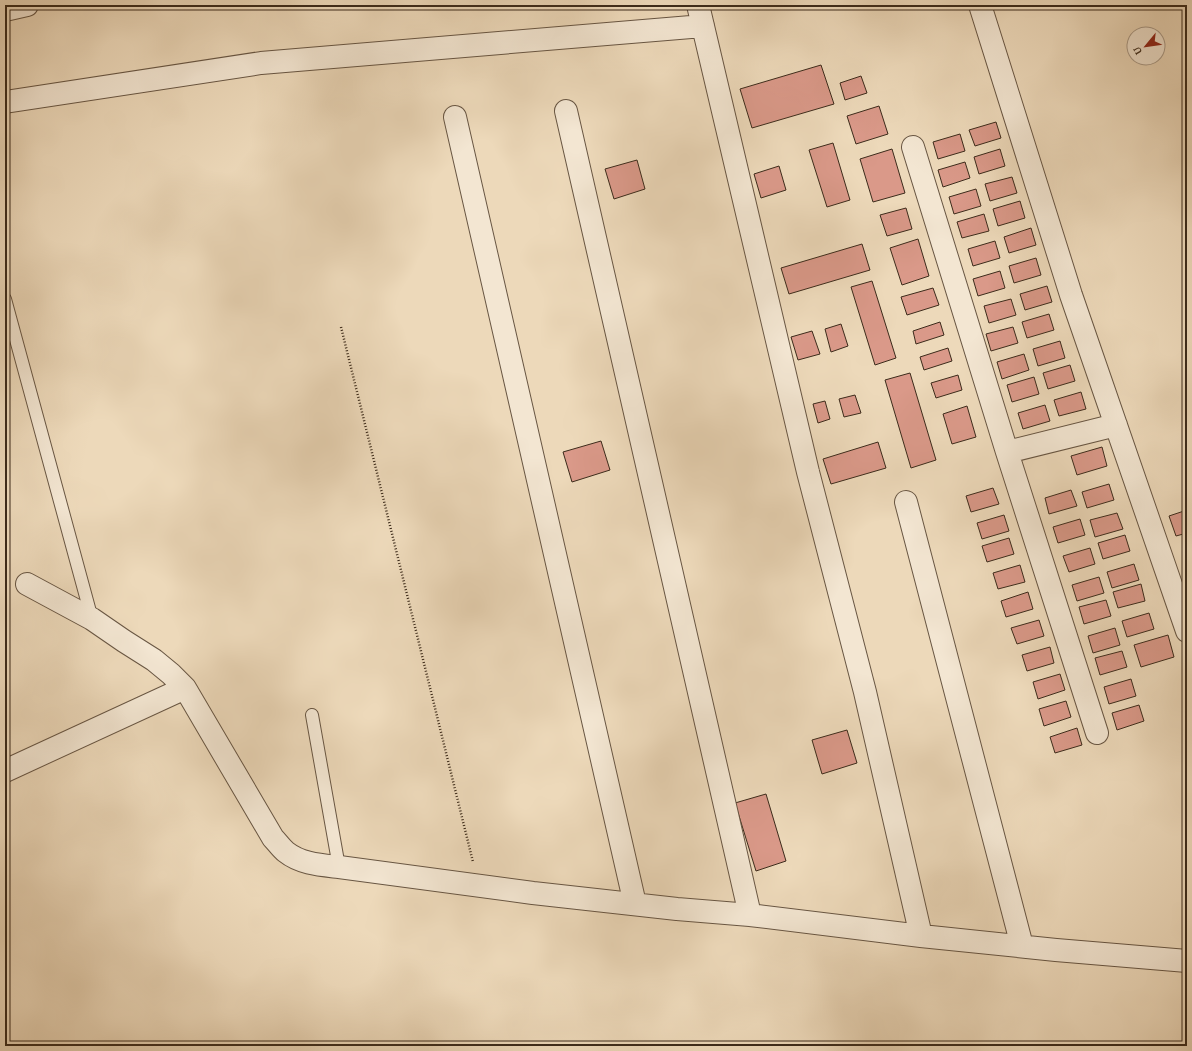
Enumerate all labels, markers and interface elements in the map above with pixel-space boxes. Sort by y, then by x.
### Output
north arrow [1126,26,1166,66]
text: U [1128,43,1146,58]

